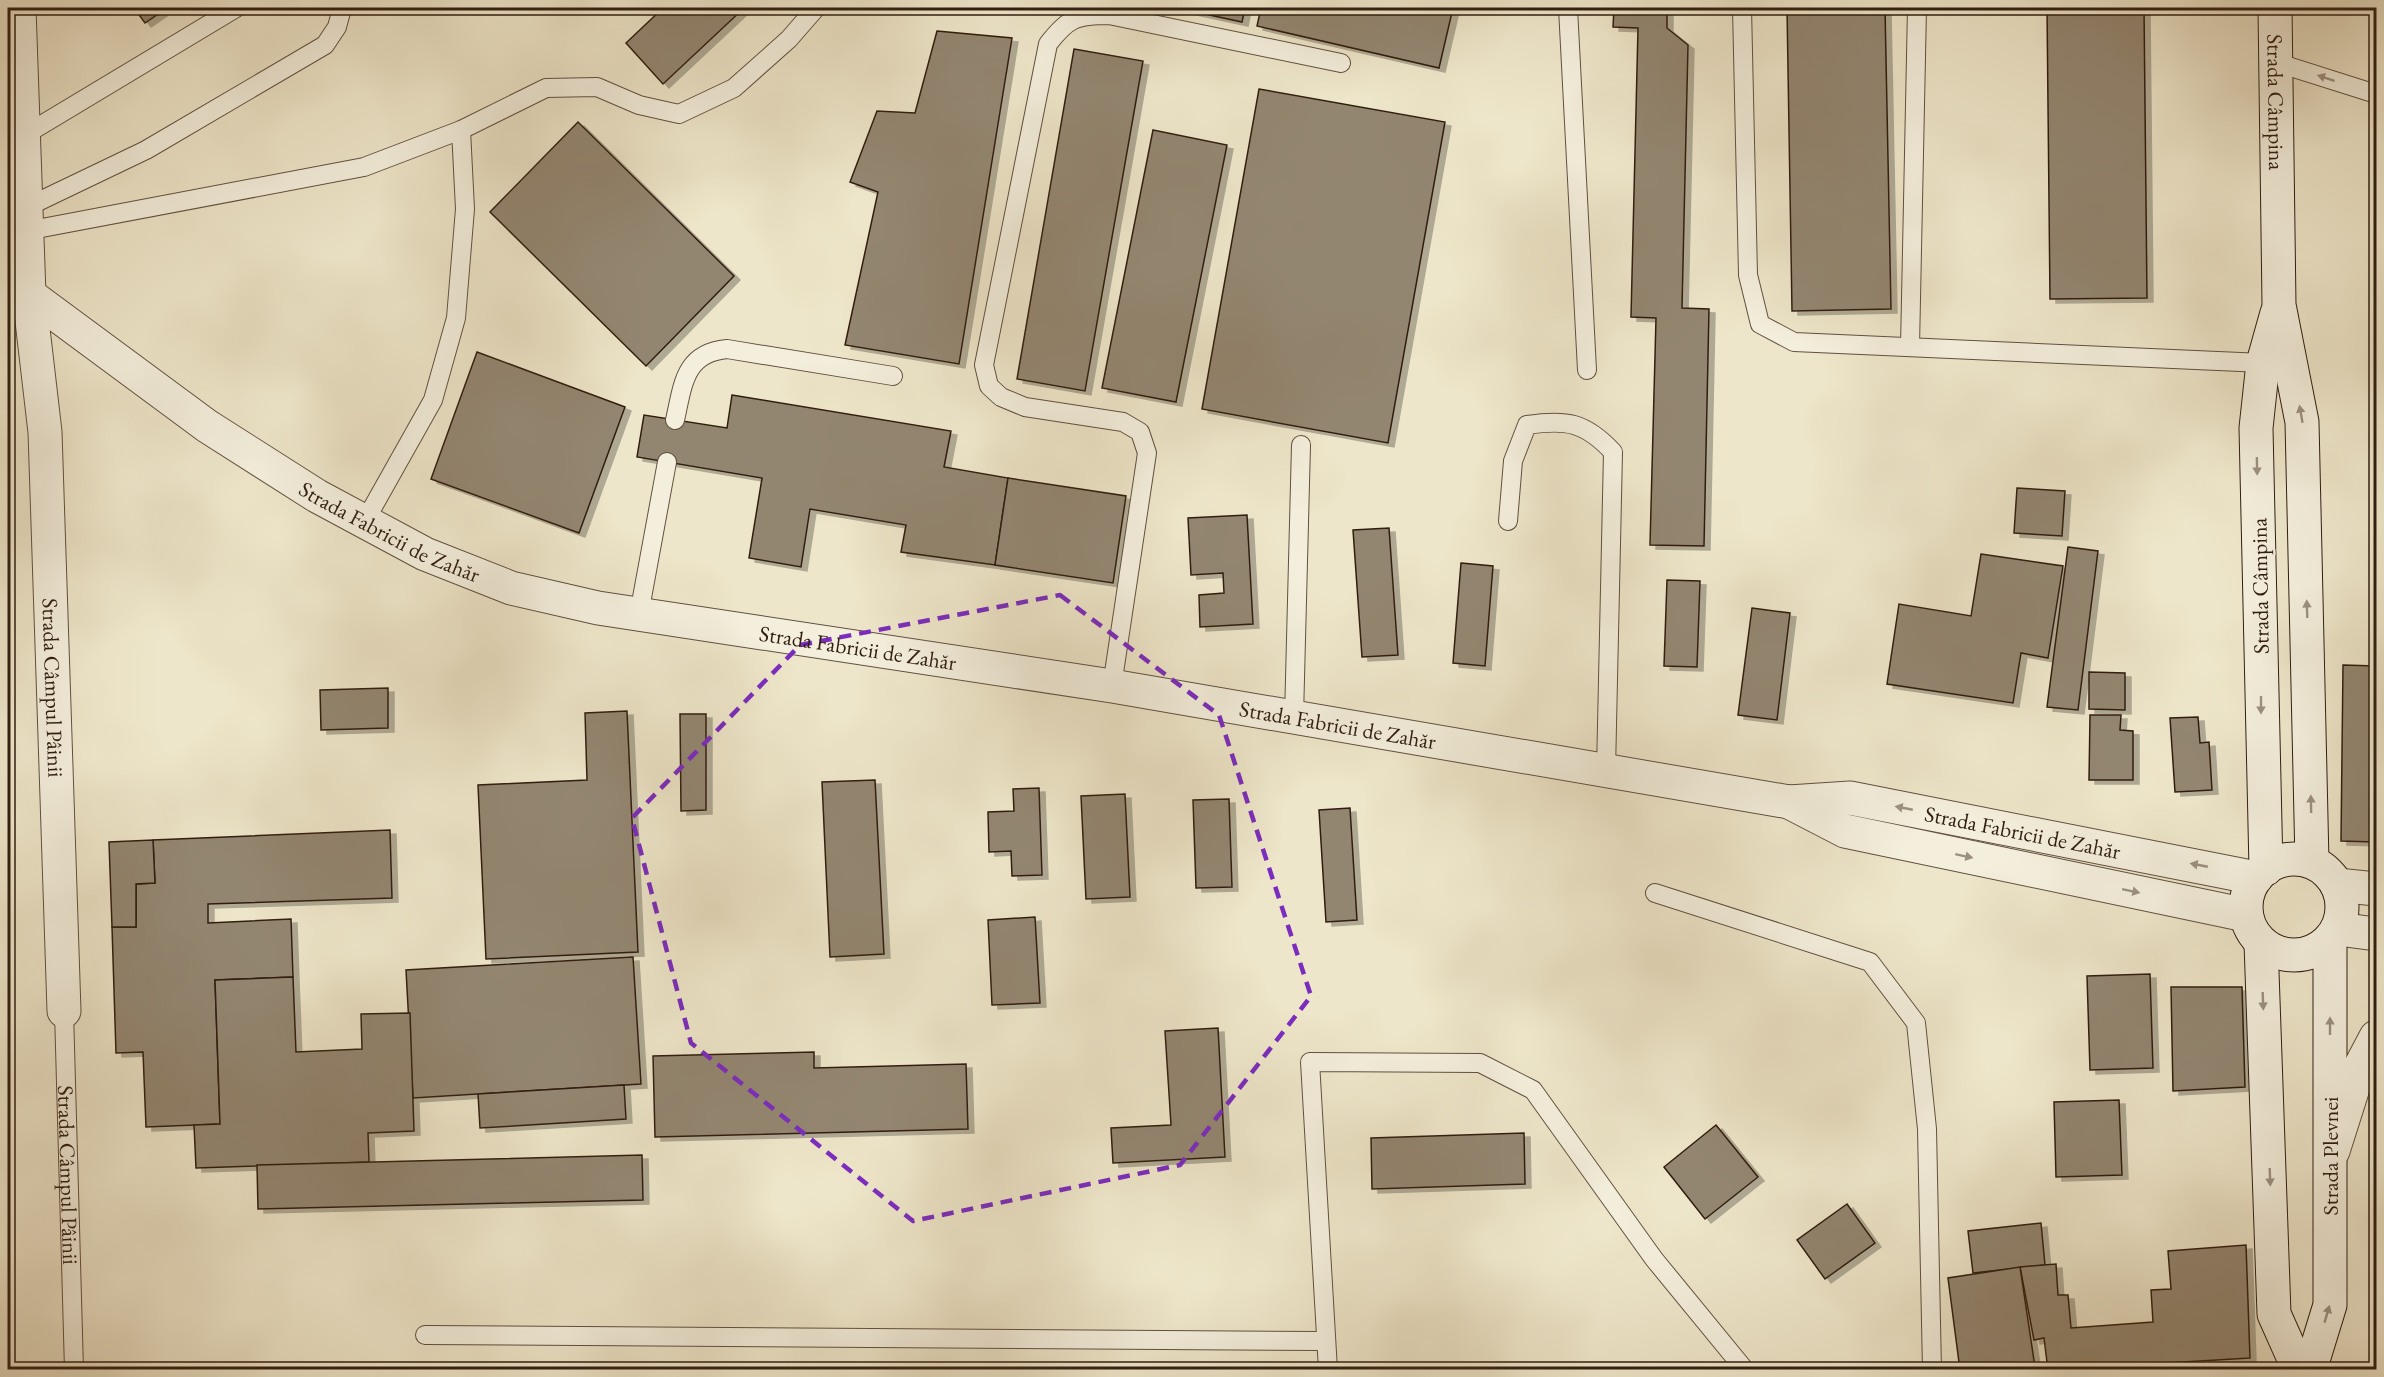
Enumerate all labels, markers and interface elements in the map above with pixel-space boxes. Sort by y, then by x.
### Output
street label: Strada Câmpina [2261,34,2292,171]
one-way arrow [2317,73,2335,82]
one-way arrow [2296,404,2305,423]
one-way arrow [2252,456,2262,475]
street label: Strada Fabricii de Zahăr [294,474,485,589]
street label: Strada Câmpina [2244,517,2276,654]
street label: Strada Câmpul Pâinii [36,598,71,778]
one-way arrow [2303,599,2312,618]
street label: Strada Fabricii de Zahăr [757,618,959,677]
street label: Strada Fabricii de Zahăr [1237,694,1439,756]
one-way arrow [2257,696,2266,715]
one-way arrow [2306,794,2316,813]
street label: Strada Fabricii de Zahăr [1922,799,2124,866]
one-way arrow [1895,803,1914,812]
one-way arrow [1955,852,1974,861]
one-way arrow [2189,860,2208,869]
one-way arrow [2122,887,2141,896]
one-way arrow [2258,992,2268,1011]
one-way arrow [2325,1017,2335,1036]
street label: Strada Câmpul Pâinii [52,1085,86,1265]
street label: Strada Plevnei [2316,1097,2345,1215]
one-way arrow [2265,1168,2274,1187]
one-way arrow [2323,1304,2332,1322]

